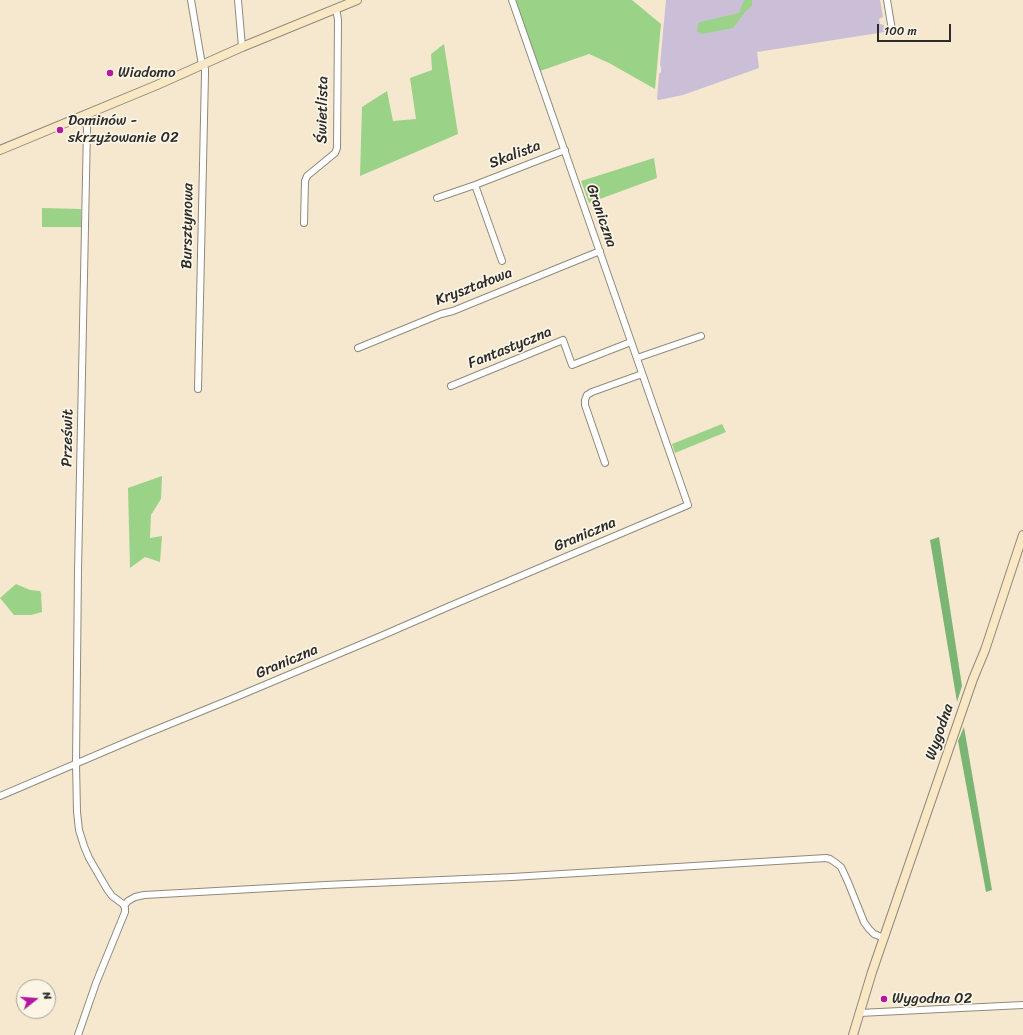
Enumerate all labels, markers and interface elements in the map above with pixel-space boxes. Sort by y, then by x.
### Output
scale bar [879,16,953,42]
text: 100 m [884,20,917,42]
place label: Wiadomo [118,64,176,82]
marker: Wiadomo [105,68,115,78]
street label: Świetlista [313,76,333,144]
place label: Dominów - skrzyżowanie 02 [68,112,179,147]
marker: Dominów - skrzyżowanie 02 [55,125,65,135]
street label: Skalista [487,137,543,173]
street label: Graniczna [582,182,620,250]
street label: Bursztynowa [178,183,198,269]
street label: Kryształowa [433,264,515,310]
street label: Fantastyczna [466,323,554,373]
street label: Prześwit [58,409,78,467]
street label: Graniczna [551,514,619,556]
street label: Graniczna [253,641,321,683]
street label: Wygodna [922,702,958,762]
north arrow [16,979,56,1019]
text: N [37,989,57,1002]
place label: Wygodna 02 [892,990,972,1008]
marker: Wygodna 02 [879,994,889,1004]

